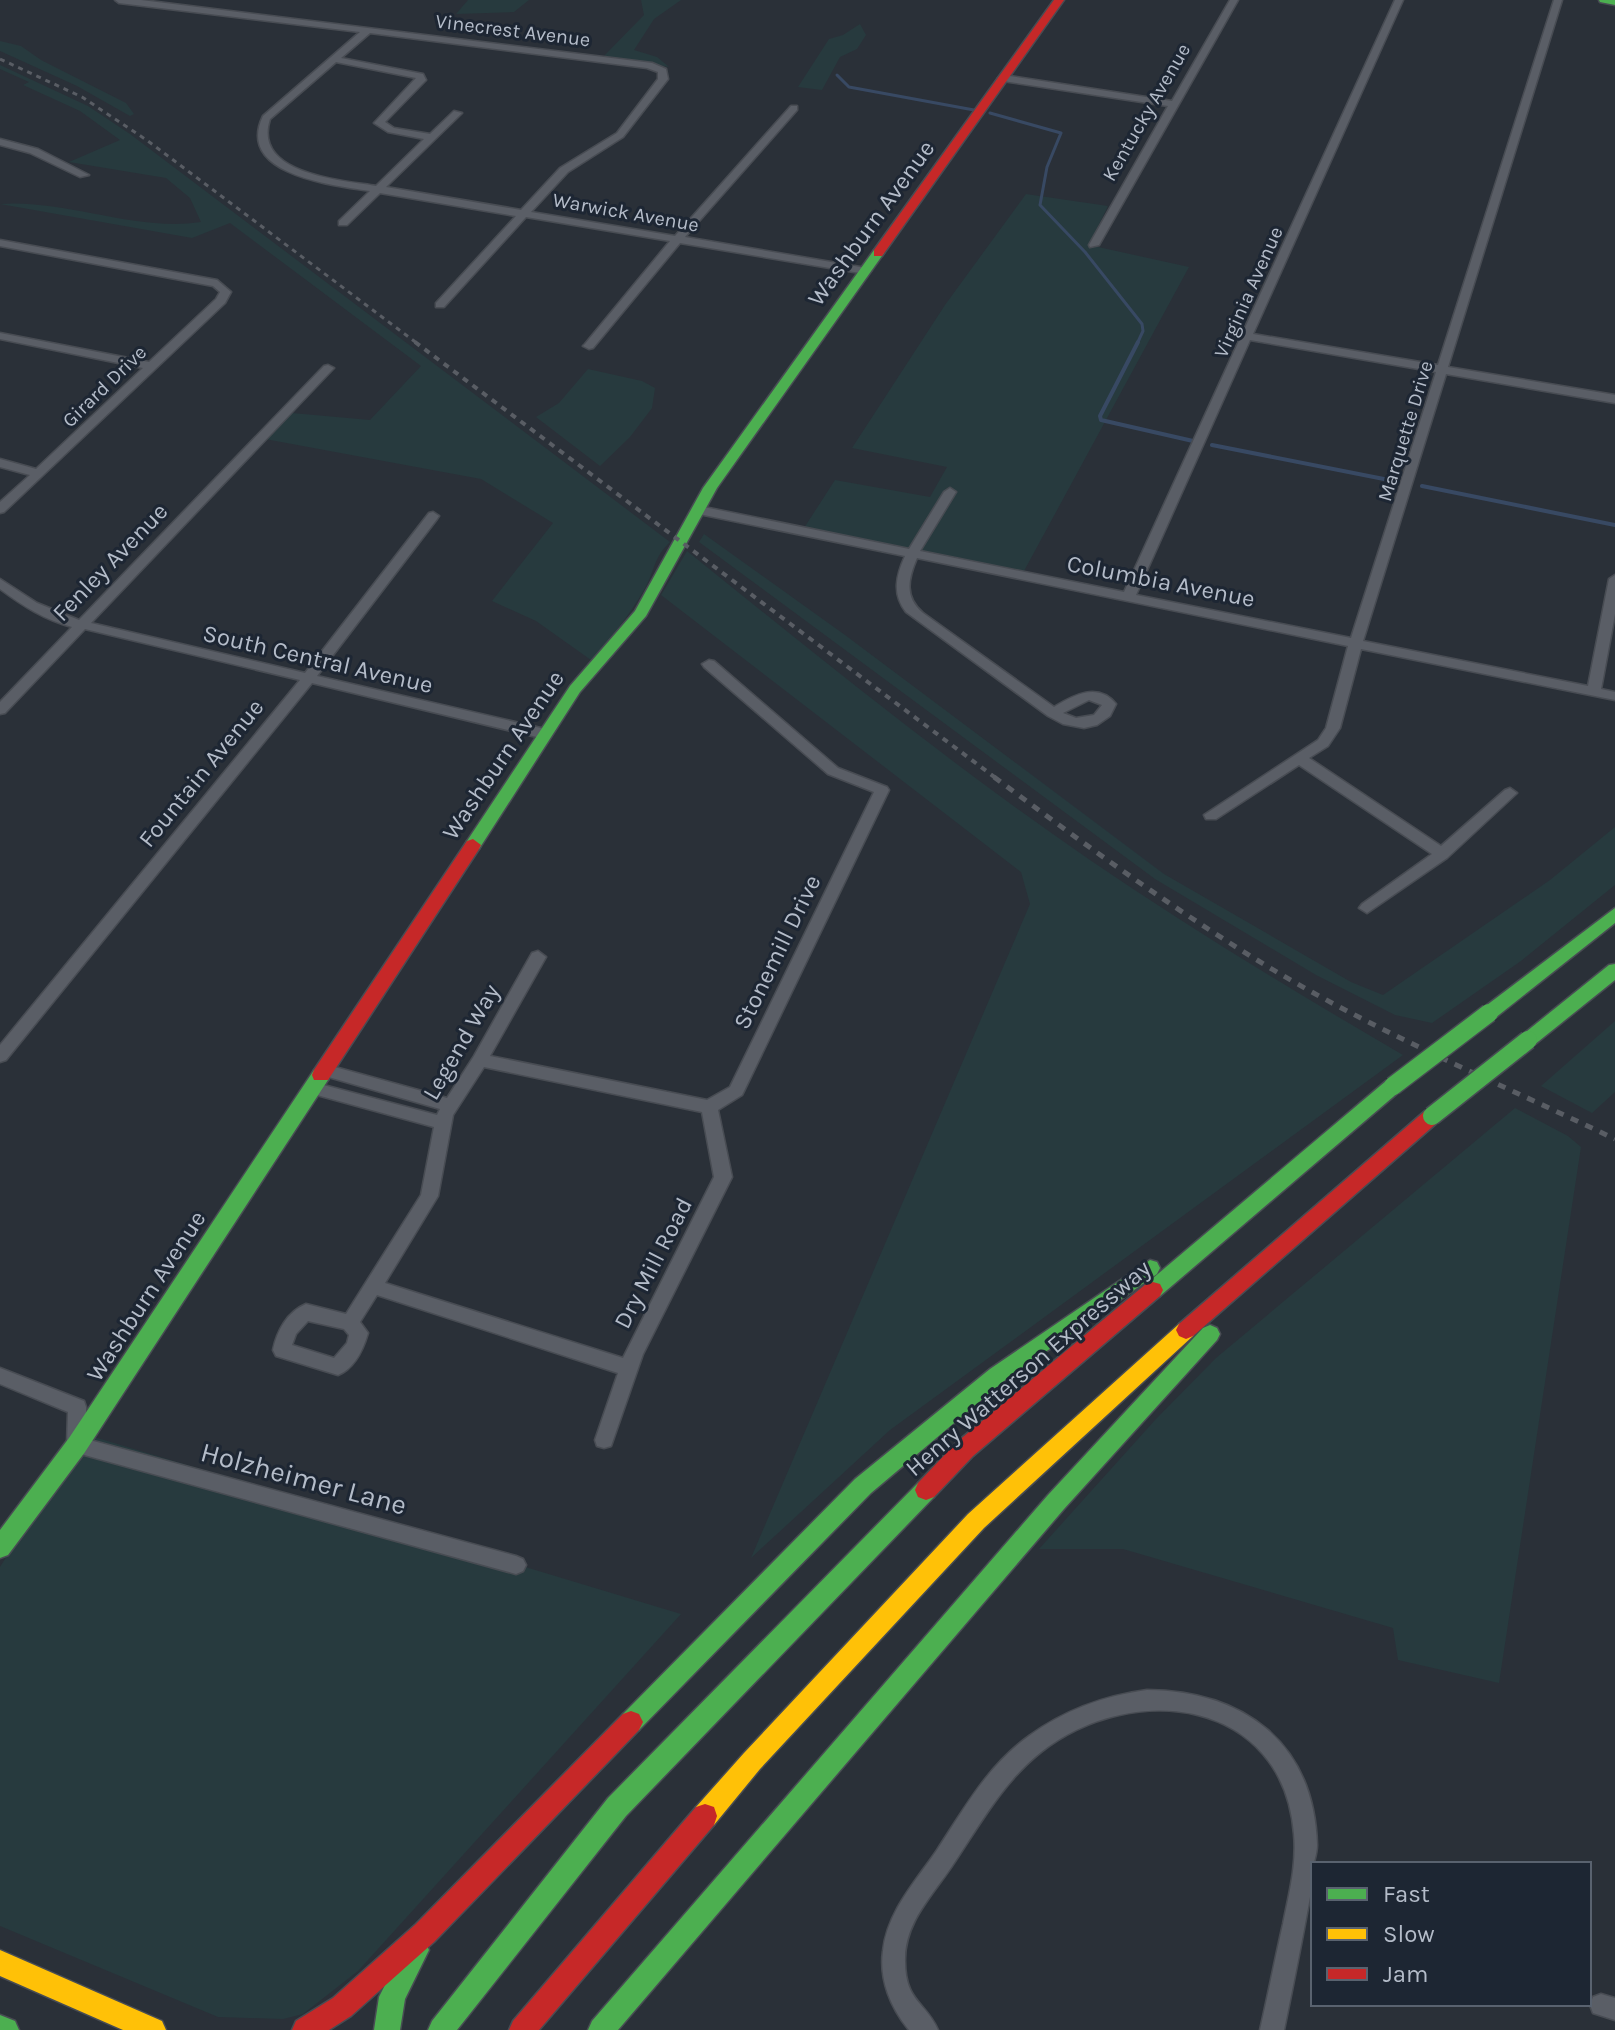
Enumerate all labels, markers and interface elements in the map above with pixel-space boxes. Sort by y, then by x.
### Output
street label: Vinecrest Avenue [434,10,592,51]
street label: Kentucky Avenue [1098,39,1195,185]
street label: Washburn Avenue [802,135,940,311]
street label: Warwick Avenue [551,188,701,237]
street label: Virginia Avenue [1209,223,1288,361]
street label: Girard Drive [58,341,151,432]
street label: Marquette Drive [1373,358,1438,504]
street label: Fenley Avenue [47,497,173,627]
street label: Columbia Avenue [1065,549,1257,613]
street label: South Central Avenue [200,619,436,699]
street label: Washburn Avenue [436,665,570,845]
street label: Fountain Avenue [133,693,269,853]
street label: Stonemill Drive [728,870,826,1034]
street label: Legend Way [417,979,505,1105]
street label: Dry Mill Road [608,1193,698,1333]
street label: Washburn Avenue [80,1206,212,1386]
street label: Henry Watterson Expressway [900,1254,1156,1482]
street label: Holzheimer Lane [197,1435,410,1522]
legend [1311,1862,1591,2006]
text: Fast [1383,1880,1430,1908]
text: Slow [1383,1920,1435,1948]
text: Jam [1383,1960,1428,1988]

